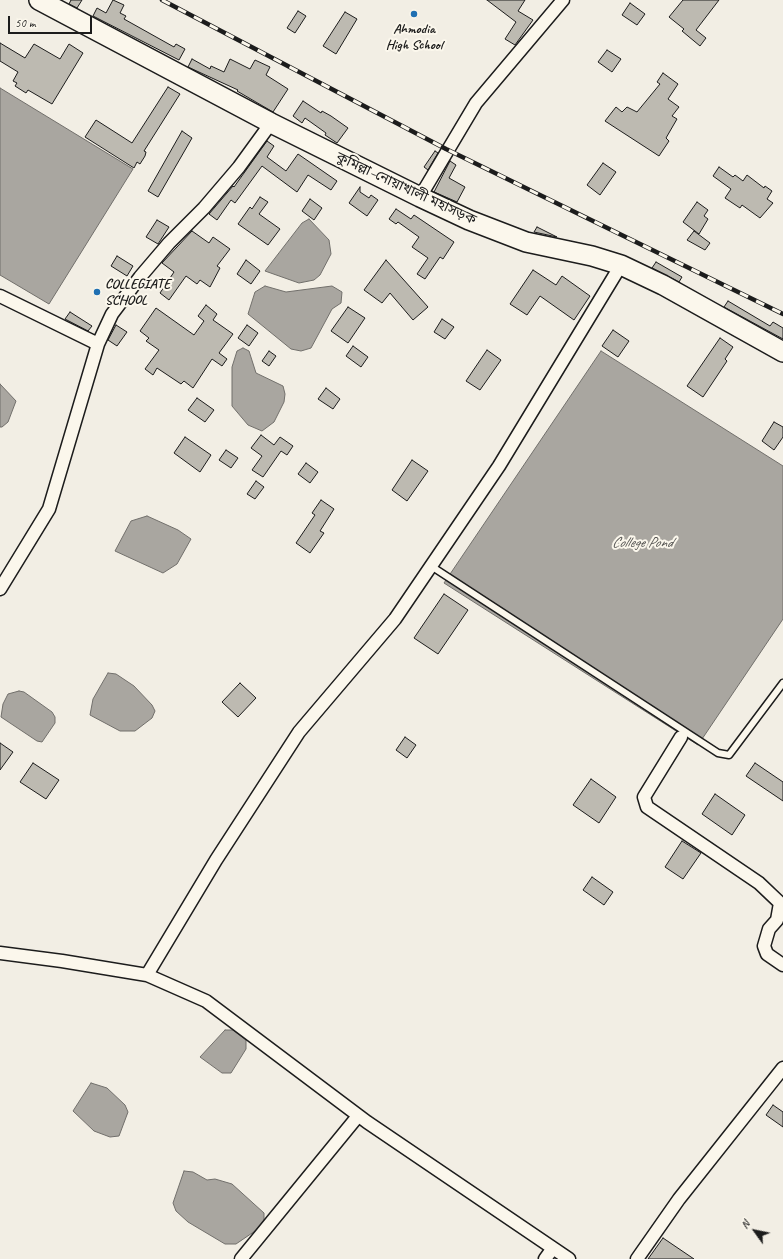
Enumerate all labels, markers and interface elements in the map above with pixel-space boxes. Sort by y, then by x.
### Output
scale bar [10,8,94,34]
marker: Ahmodia High School [409,9,419,19]
text: 50 m [15,15,35,31]
place label: Ahmodia High School [386,21,442,54]
street label: কুমিল্লা–নোয়াখালী মহাসড়ক [333,149,479,229]
place label: COLLEGIATE SCHOOL [105,276,170,308]
marker: COLLEGIATE SCHOOL [92,287,102,297]
water label: College Pond [612,534,672,552]
north arrow [735,1211,775,1251]
text: N [737,1218,753,1231]

